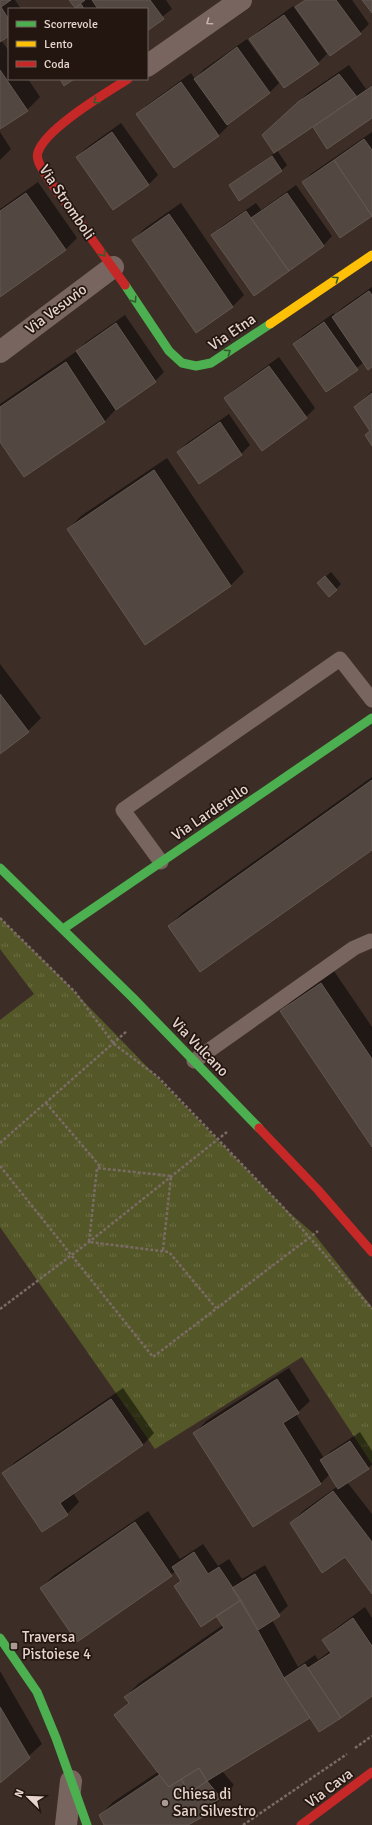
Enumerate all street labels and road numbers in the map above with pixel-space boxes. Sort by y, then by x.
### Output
street label: Via Stromboli [35,161,99,243]
street label: Via Vesuvio [22,280,90,338]
street label: Via Etna [205,310,259,354]
street label: Via Larderello [168,780,252,844]
street label: Via Vulcano [168,1014,233,1080]
street label: Via Cava [302,1764,356,1812]

